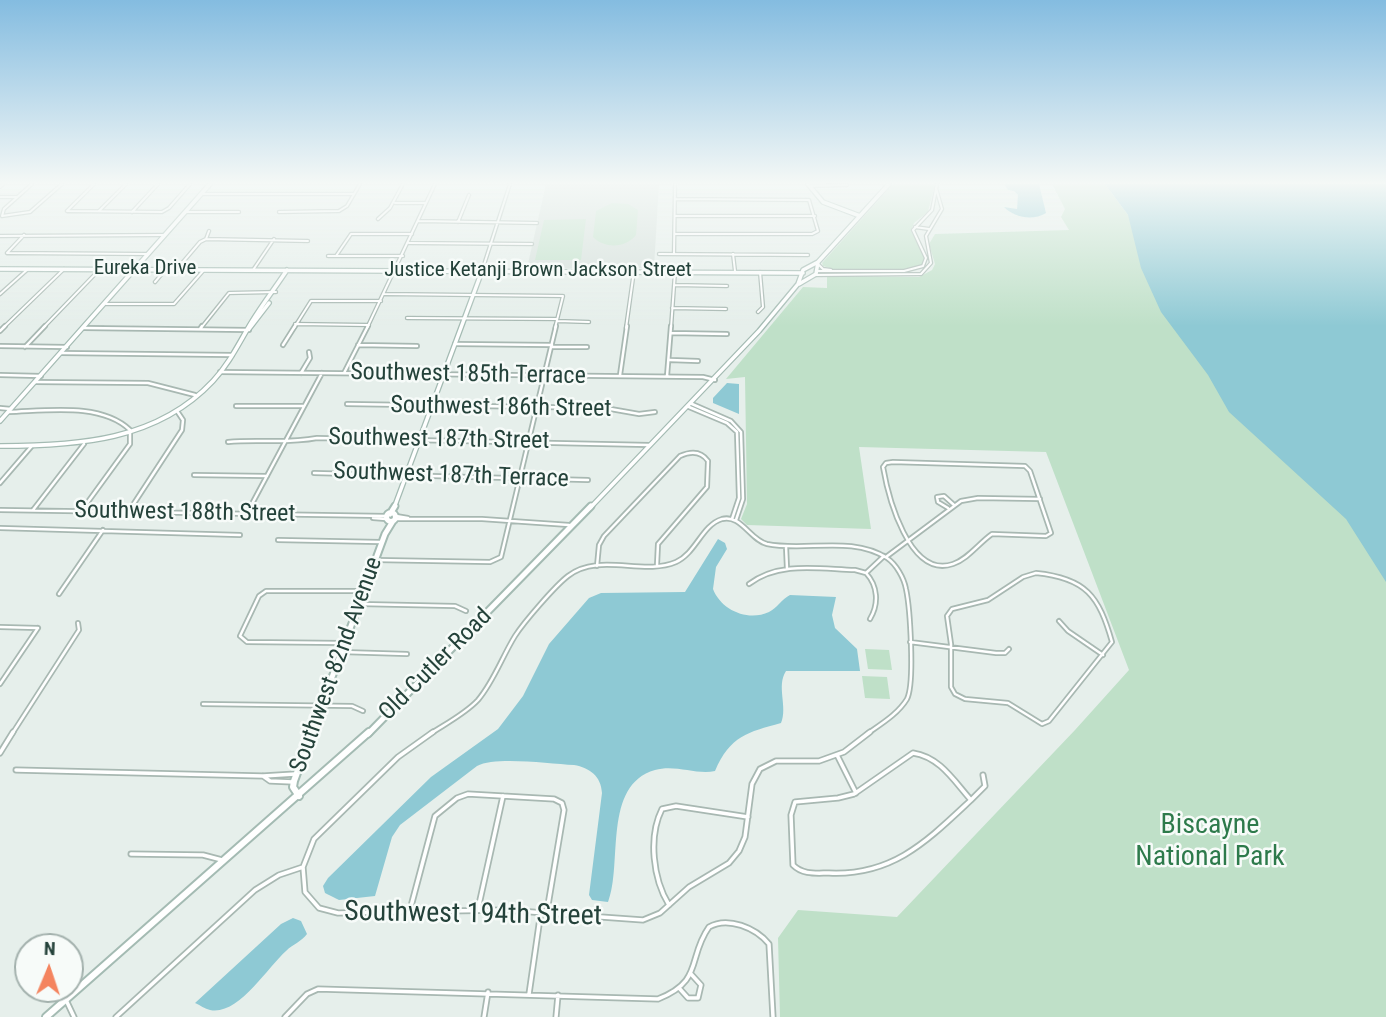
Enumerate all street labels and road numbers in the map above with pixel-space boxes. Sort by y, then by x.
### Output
street label: Eureka Drive [94,256,196,282]
street label: Justice Ketanji Brown Jackson Street [384,258,692,284]
street label: Southwest 185th Terrace [350,359,586,391]
street label: Southwest 186th Street [390,392,612,424]
street label: Southwest 187th Street [328,424,550,456]
street label: Southwest 187th Terrace [333,457,569,495]
street label: Southwest 188th Street [74,497,296,529]
street label: Southwest 82nd Avenue [285,553,389,777]
street label: Old Cutler Road [374,603,498,727]
street label: Southwest 194th Street [344,896,602,934]

